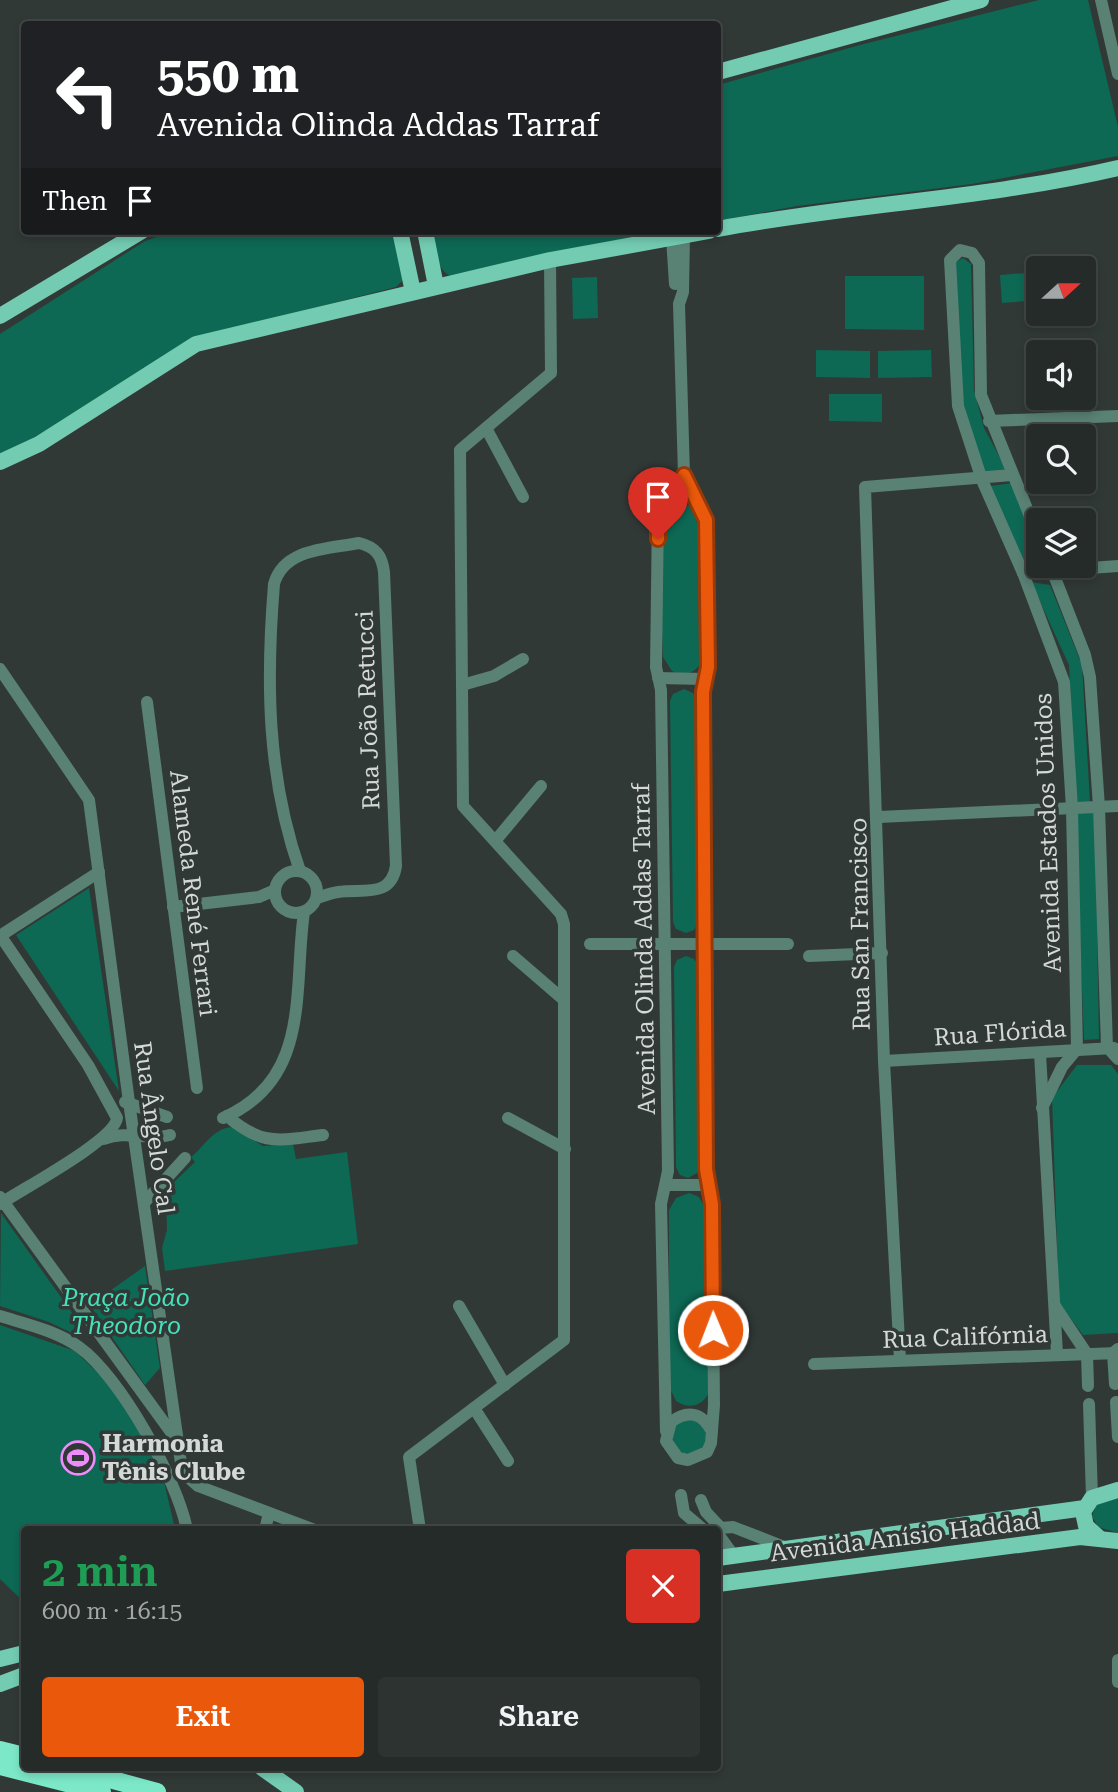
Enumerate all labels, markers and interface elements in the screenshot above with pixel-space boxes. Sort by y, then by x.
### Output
text: 550 m [157,47,299,104]
icon: left [42,49,133,140]
text: Avenida Olinda Addas Tarraf [157,106,599,144]
icon: arrive [121,182,159,220]
text: Then [42,186,107,216]
north arrow [1026,256,1096,326]
map controls [1026,256,1096,578]
button: sound [1026,340,1096,410]
button: search [1026,424,1096,494]
pin [628,467,688,539]
icon: arrive [639,478,677,516]
button: layers [1026,508,1096,578]
street label: Rua João Retucci [351,610,385,810]
street label: Avenida Estados Unidos [1029,693,1067,973]
street label: Alameda René Ferrari [164,768,222,1018]
street label: Avenida Olinda Addas Tarraf [627,782,661,1115]
street label: Rua San Francisco [844,817,876,1031]
street label: Rua Flórida [933,1014,1067,1052]
street label: Rua Ângelo Cal [128,1040,181,1216]
park label: Praça João Theodoro [61,1284,190,1340]
position arrow [676,1293,750,1367]
street label: Rua Califórnia [882,1320,1048,1354]
place label: Harmonia Tênis Clube [102,1430,245,1486]
sports icon: Harmonia Tênis Clube [59,1439,97,1477]
street label: Avenida Anísio Haddad [769,1507,1041,1567]
text: 2 min [42,1547,158,1596]
button: close [626,1549,700,1623]
text: 600 m · 16:15 [42,1598,182,1625]
button: Exit [42,1677,364,1757]
button: Share [378,1677,700,1757]

